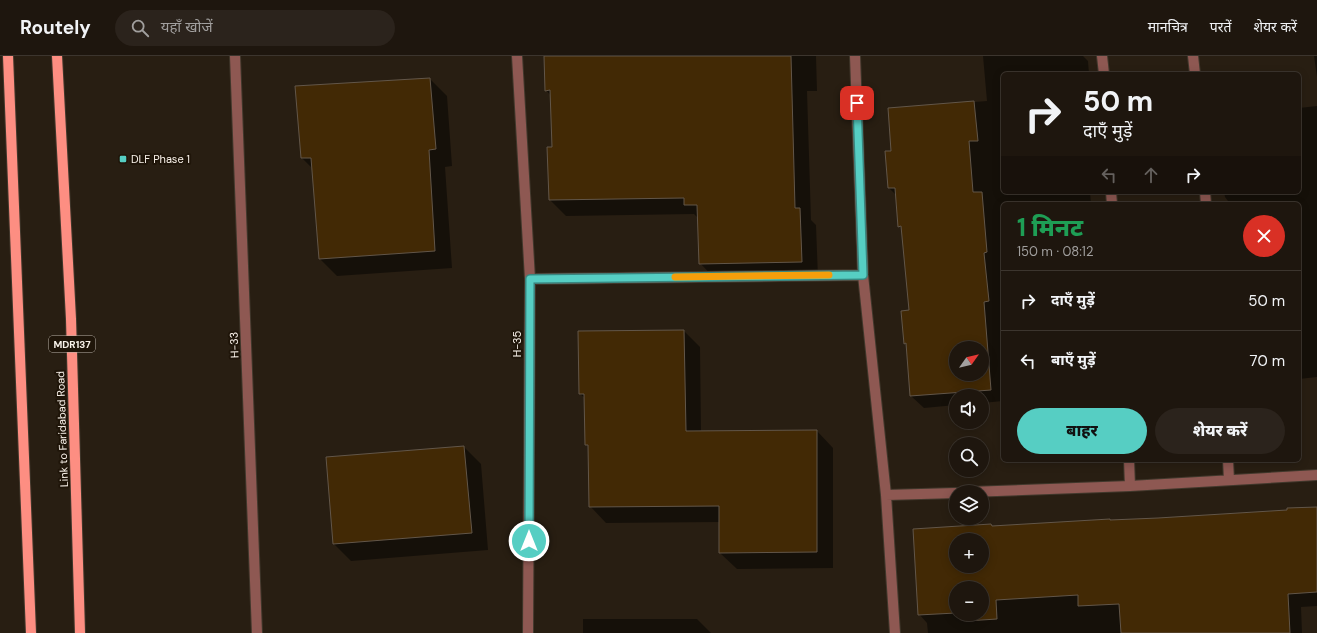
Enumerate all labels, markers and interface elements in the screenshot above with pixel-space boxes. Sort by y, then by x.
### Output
search box [115,10,395,46]
text: Routely [20,15,91,40]
icon: search [129,17,151,39]
text: यहाँ खोजें [161,17,213,37]
text: मानचित्र [1148,18,1188,36]
text: परतें [1210,18,1231,36]
text: शेयर करें [1253,18,1297,36]
text: 50 m [1083,83,1153,120]
pin [840,86,874,120]
icon: right [1017,88,1069,140]
icon: arrive [846,92,868,114]
text: दाएँ मुड़ें [1083,119,1132,143]
place label: DLF Phase 1 [131,152,190,166]
marker: DLF Phase 1 [118,154,128,164]
icon: left [1098,164,1120,186]
icon: ahead [1140,164,1162,186]
icon: right [1182,164,1204,186]
text: 1 मिनट [1017,212,1083,243]
button: close [1243,215,1285,257]
text: 150 m · 08:12 [1017,243,1093,260]
icon: right [1017,290,1039,312]
text: दाएँ मुड़ें [1051,290,1095,310]
text: 50 m [1248,291,1285,311]
street label: H-35 [510,330,524,357]
street label: H-33 [227,332,241,358]
road number: MDR137 [49,336,95,352]
north arrow [949,341,989,381]
map controls [949,341,989,621]
icon: left [1017,350,1039,372]
text: बाएँ मुड़ें [1051,350,1096,370]
text: 70 m [1250,351,1285,371]
street label: Link to Faridabad Road [53,371,71,487]
button: sound [949,389,989,429]
button: बाहर [1017,408,1147,454]
button: शेयर करें [1155,408,1285,454]
button: search [949,437,989,477]
button: layers [949,485,989,525]
position arrow [508,520,550,562]
button: + [949,533,989,573]
button: − [949,581,989,621]

